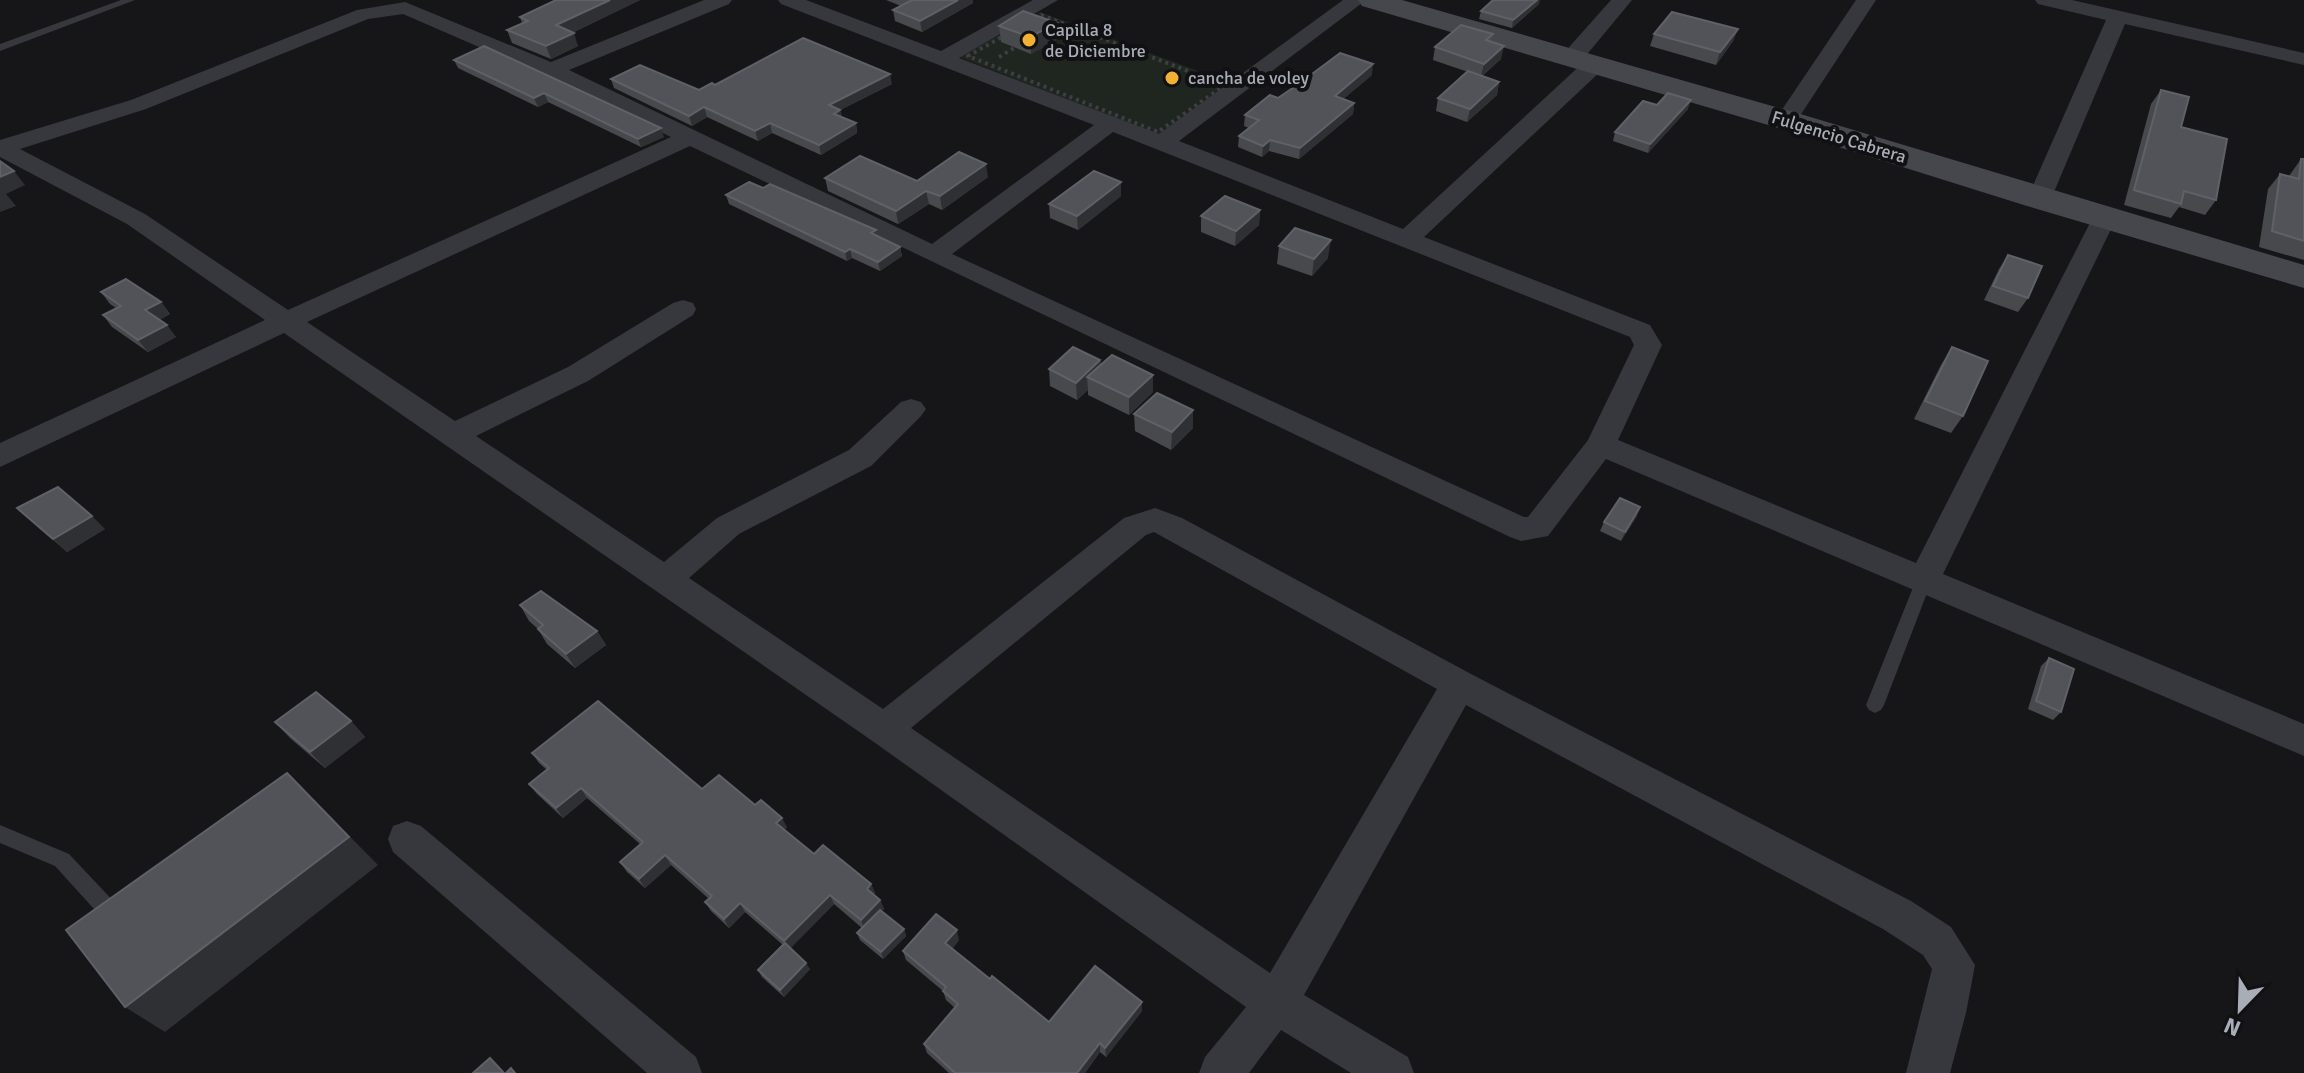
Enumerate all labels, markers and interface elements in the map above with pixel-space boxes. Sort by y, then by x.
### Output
place label: Capilla 8 de Diciembre [1045,19,1146,62]
marker: Capilla 8 de Diciembre [1020,31,1038,49]
place label: cancha de voley [1188,67,1310,89]
marker: cancha de voley [1163,69,1181,87]
street label: Fulgencio Cabrera [1769,106,1909,168]
north arrow [2200,969,2280,1049]
text: N [2220,1012,2245,1042]

